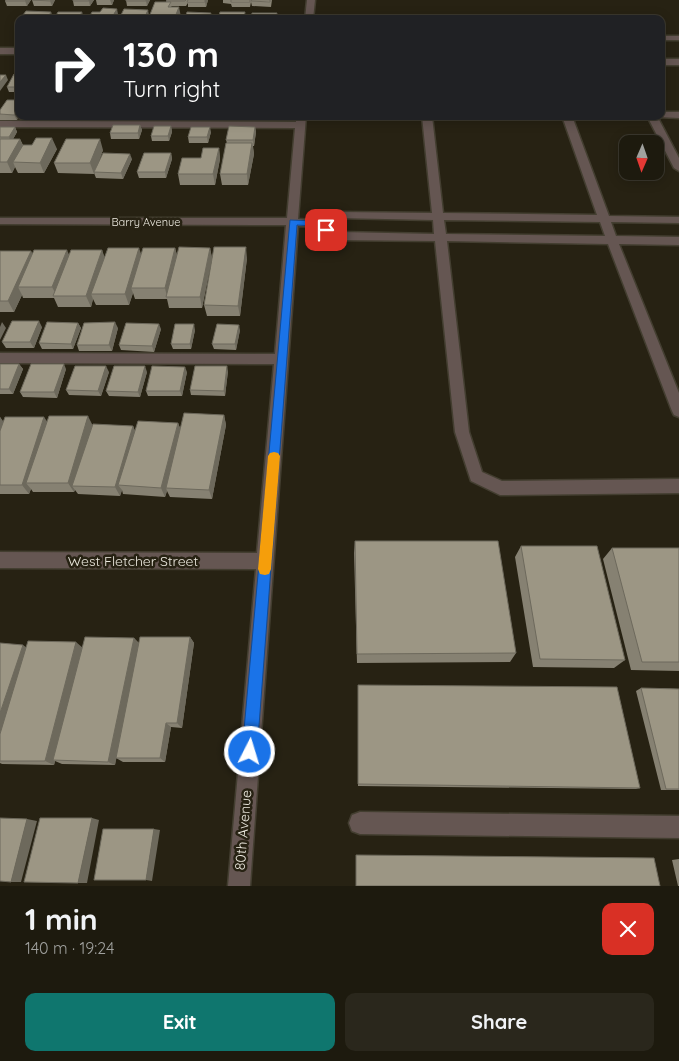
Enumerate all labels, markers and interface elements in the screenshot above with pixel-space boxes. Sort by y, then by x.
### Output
text: 130 m [123,32,219,76]
icon: right [40,35,105,100]
text: Turn right [123,75,220,103]
north arrow [619,135,664,180]
map controls [619,135,664,180]
pin [305,209,347,251]
street label: Barry Avenue [111,215,181,229]
icon: arrive [312,216,340,244]
street label: West Fletcher Street [68,552,199,570]
position arrow [223,725,275,777]
street label: 80th Avenue [231,789,255,871]
text: 1 min [25,900,98,938]
button: close [602,903,654,955]
text: 140 m · 19:24 [25,938,114,958]
button: Exit [25,993,335,1051]
button: Share [345,993,654,1051]

